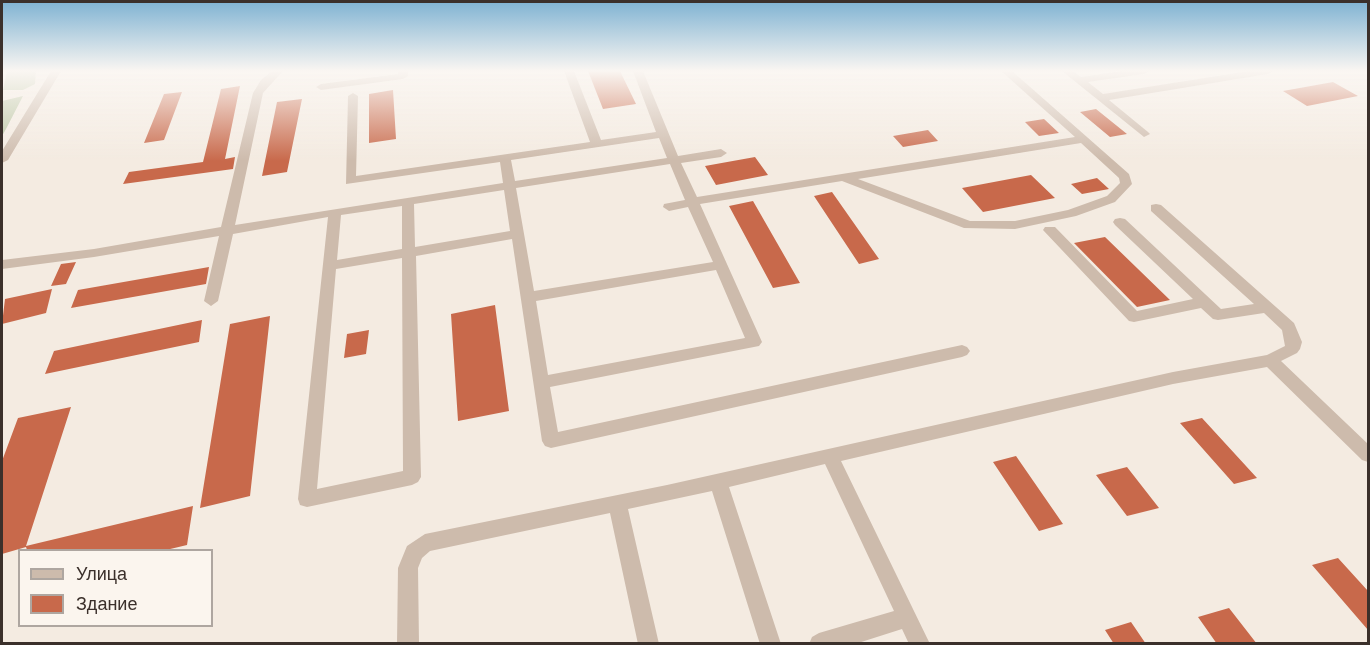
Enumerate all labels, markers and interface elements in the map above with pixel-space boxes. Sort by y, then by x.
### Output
legend [18,549,213,627]
text: Улица [76,562,127,586]
text: Здание [76,592,137,616]

